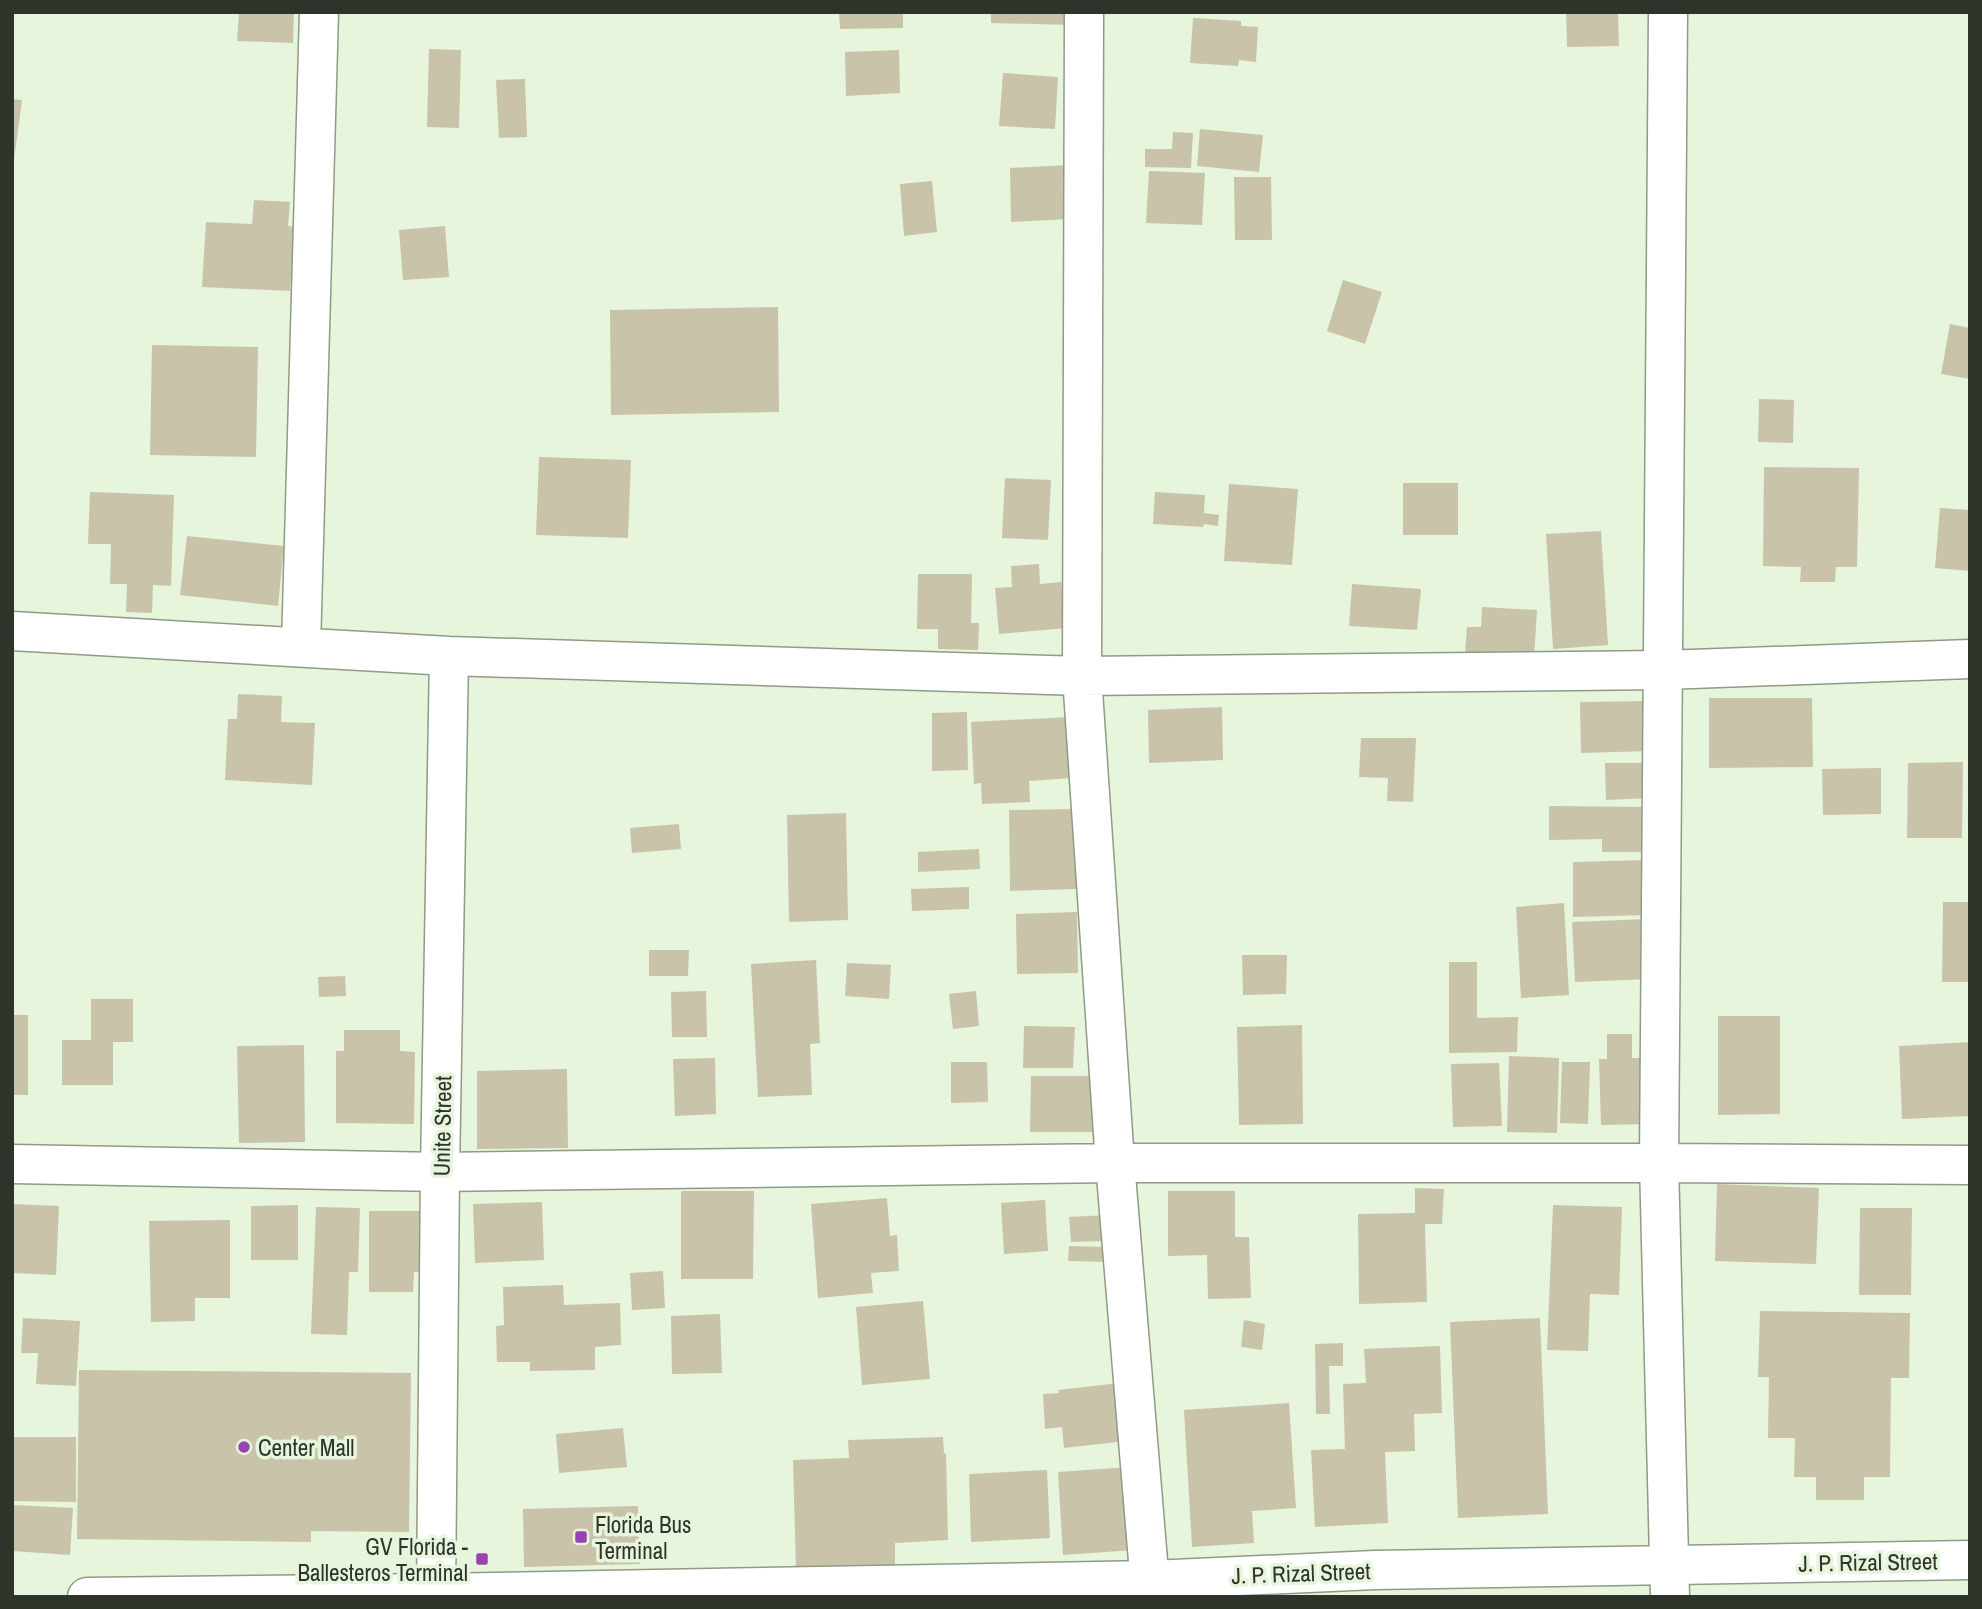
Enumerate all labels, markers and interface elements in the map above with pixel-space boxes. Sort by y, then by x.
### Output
street label: Unite Street [426,1075,458,1177]
place label: Center Mall [258,1432,354,1463]
marker: Center Mall [236,1439,252,1455]
place label: Florida Bus Terminal [595,1509,691,1566]
marker: Florida Bus Terminal [573,1529,589,1545]
place label: GV Florida - Ballesteros Terminal [297,1531,469,1588]
street label: J. P. Rizal Street [1798,1545,1938,1579]
marker: GV Florida - Ballesteros Terminal [474,1551,490,1567]
street label: J. P. Rizal Street [1231,1555,1371,1591]

